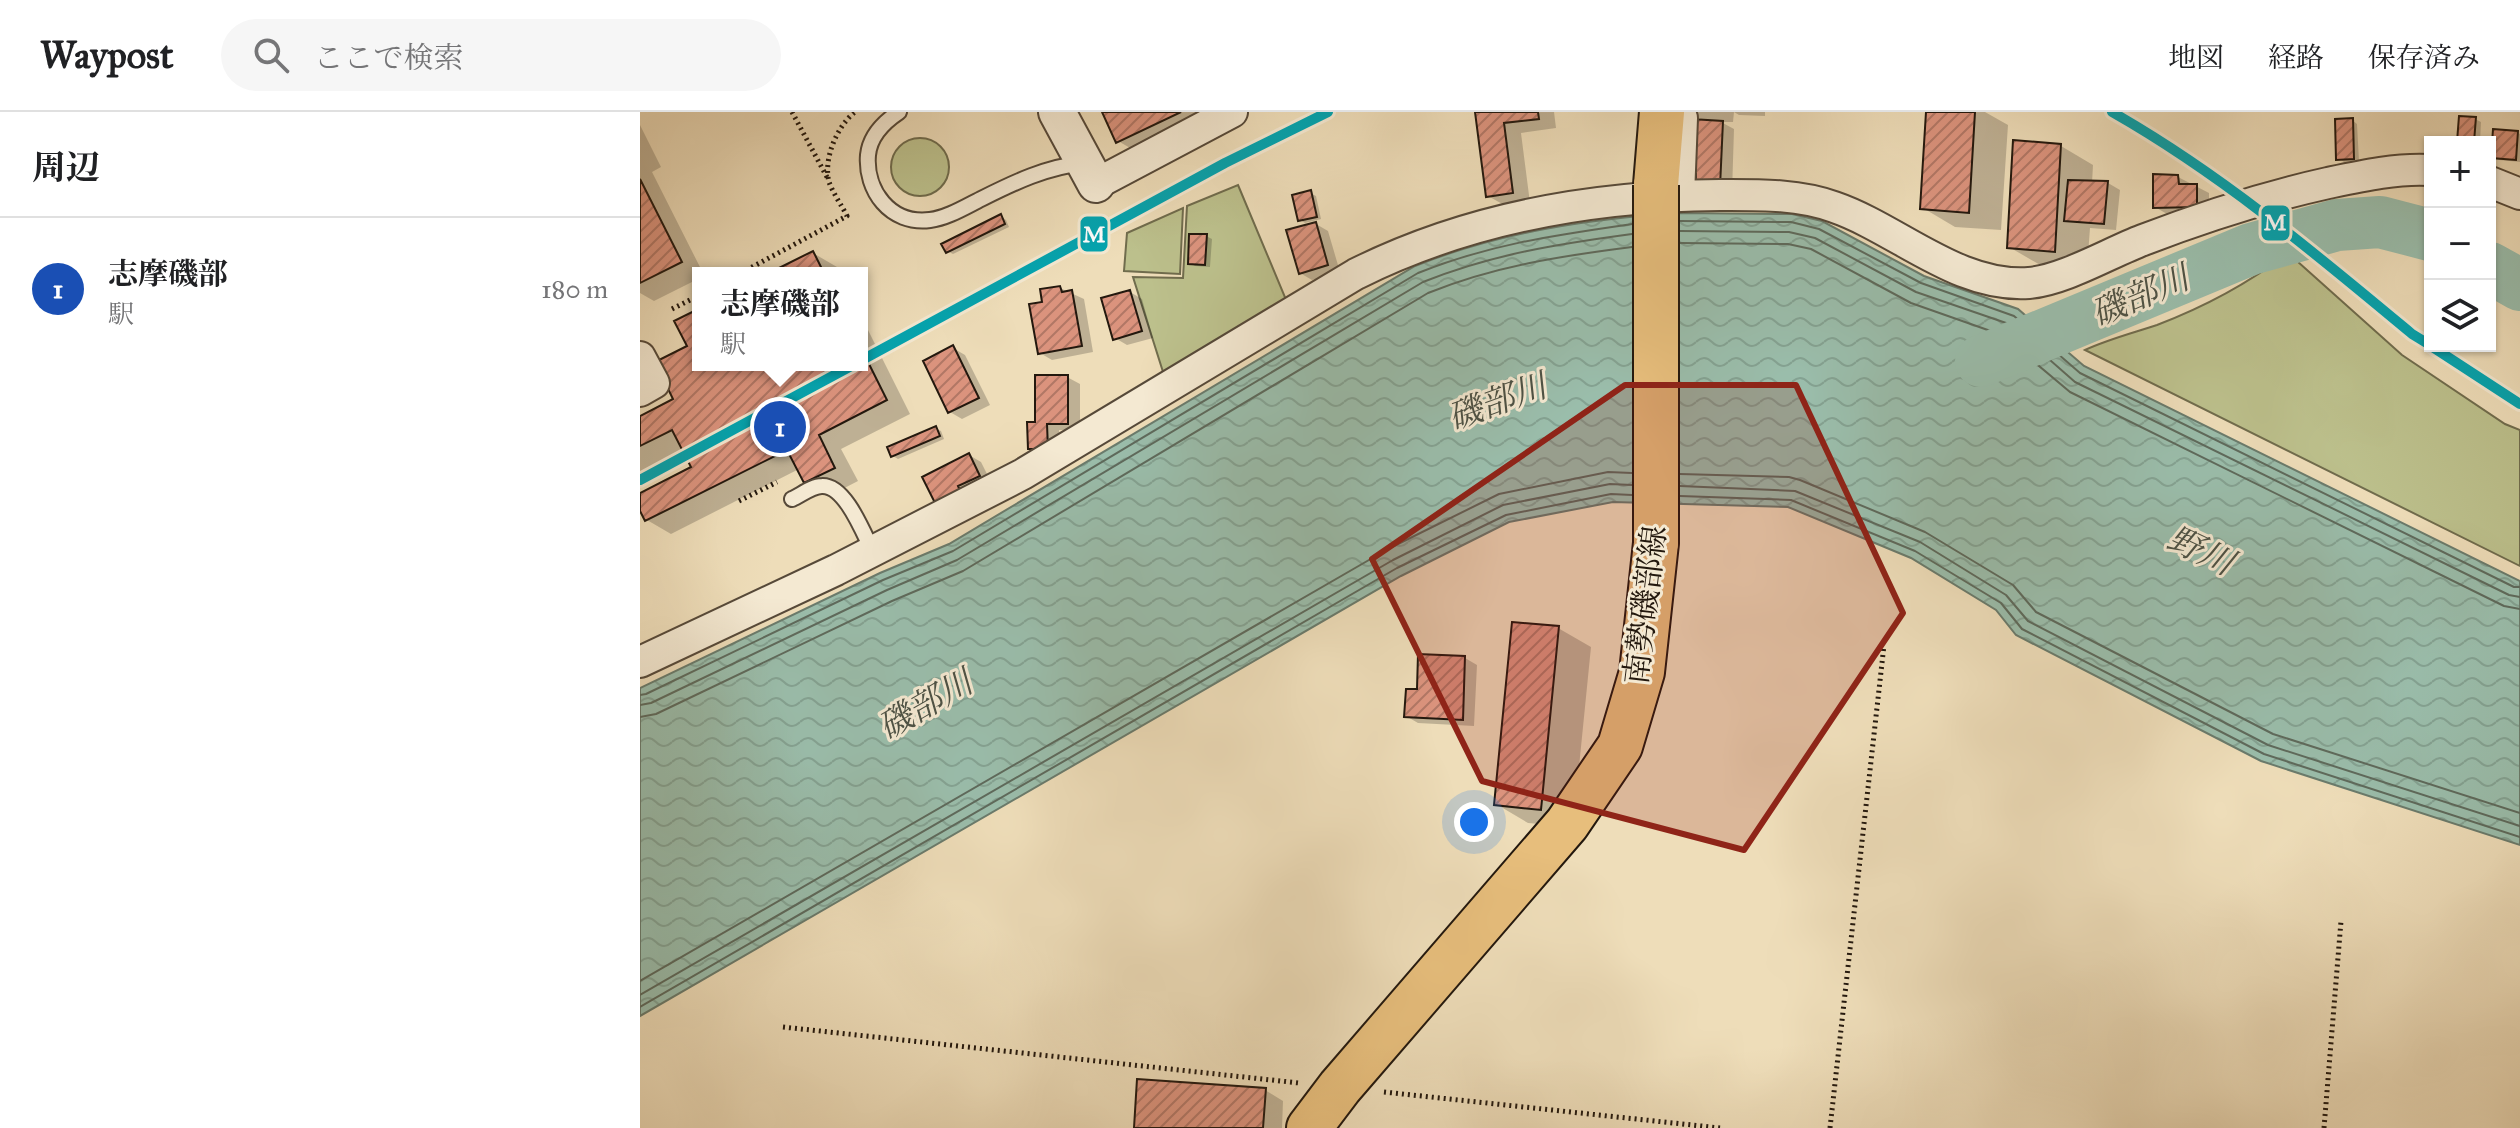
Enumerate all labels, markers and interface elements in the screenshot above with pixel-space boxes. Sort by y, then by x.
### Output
search box [221,19,781,91]
text: Waypost [40,32,173,78]
icon: search [249,33,293,77]
text: ここで検索 [313,40,463,76]
text: 地図 [2168,40,2224,75]
text: 経路 [2268,40,2324,75]
text: 保存済み [2368,40,2480,75]
map controls [2424,136,2496,352]
button: + [2424,136,2496,208]
text: 周辺 [32,147,100,188]
line badge: M [2260,204,2291,242]
button: − [2424,208,2496,280]
text: M [2264,209,2287,236]
line badge: M [1079,215,1109,253]
text: M [1083,221,1106,248]
water label: 磯部川 [2085,255,2199,334]
text: 志摩磯部 [108,256,228,292]
popup [692,267,868,371]
text: 1 [53,273,63,305]
text: 180 m [541,273,608,305]
button: layers [2424,280,2496,352]
text: 志摩磯部 [720,286,840,322]
text: 駅 [108,298,134,330]
text: 駅 [720,328,746,360]
water label: 磯部川 [1442,363,1556,438]
pin: 1 [754,397,806,457]
water label: 野川 [2161,518,2244,585]
street label: 南勢磯部線 [1616,523,1675,687]
water label: 磯部川 [871,659,983,748]
your location [1454,802,1494,842]

